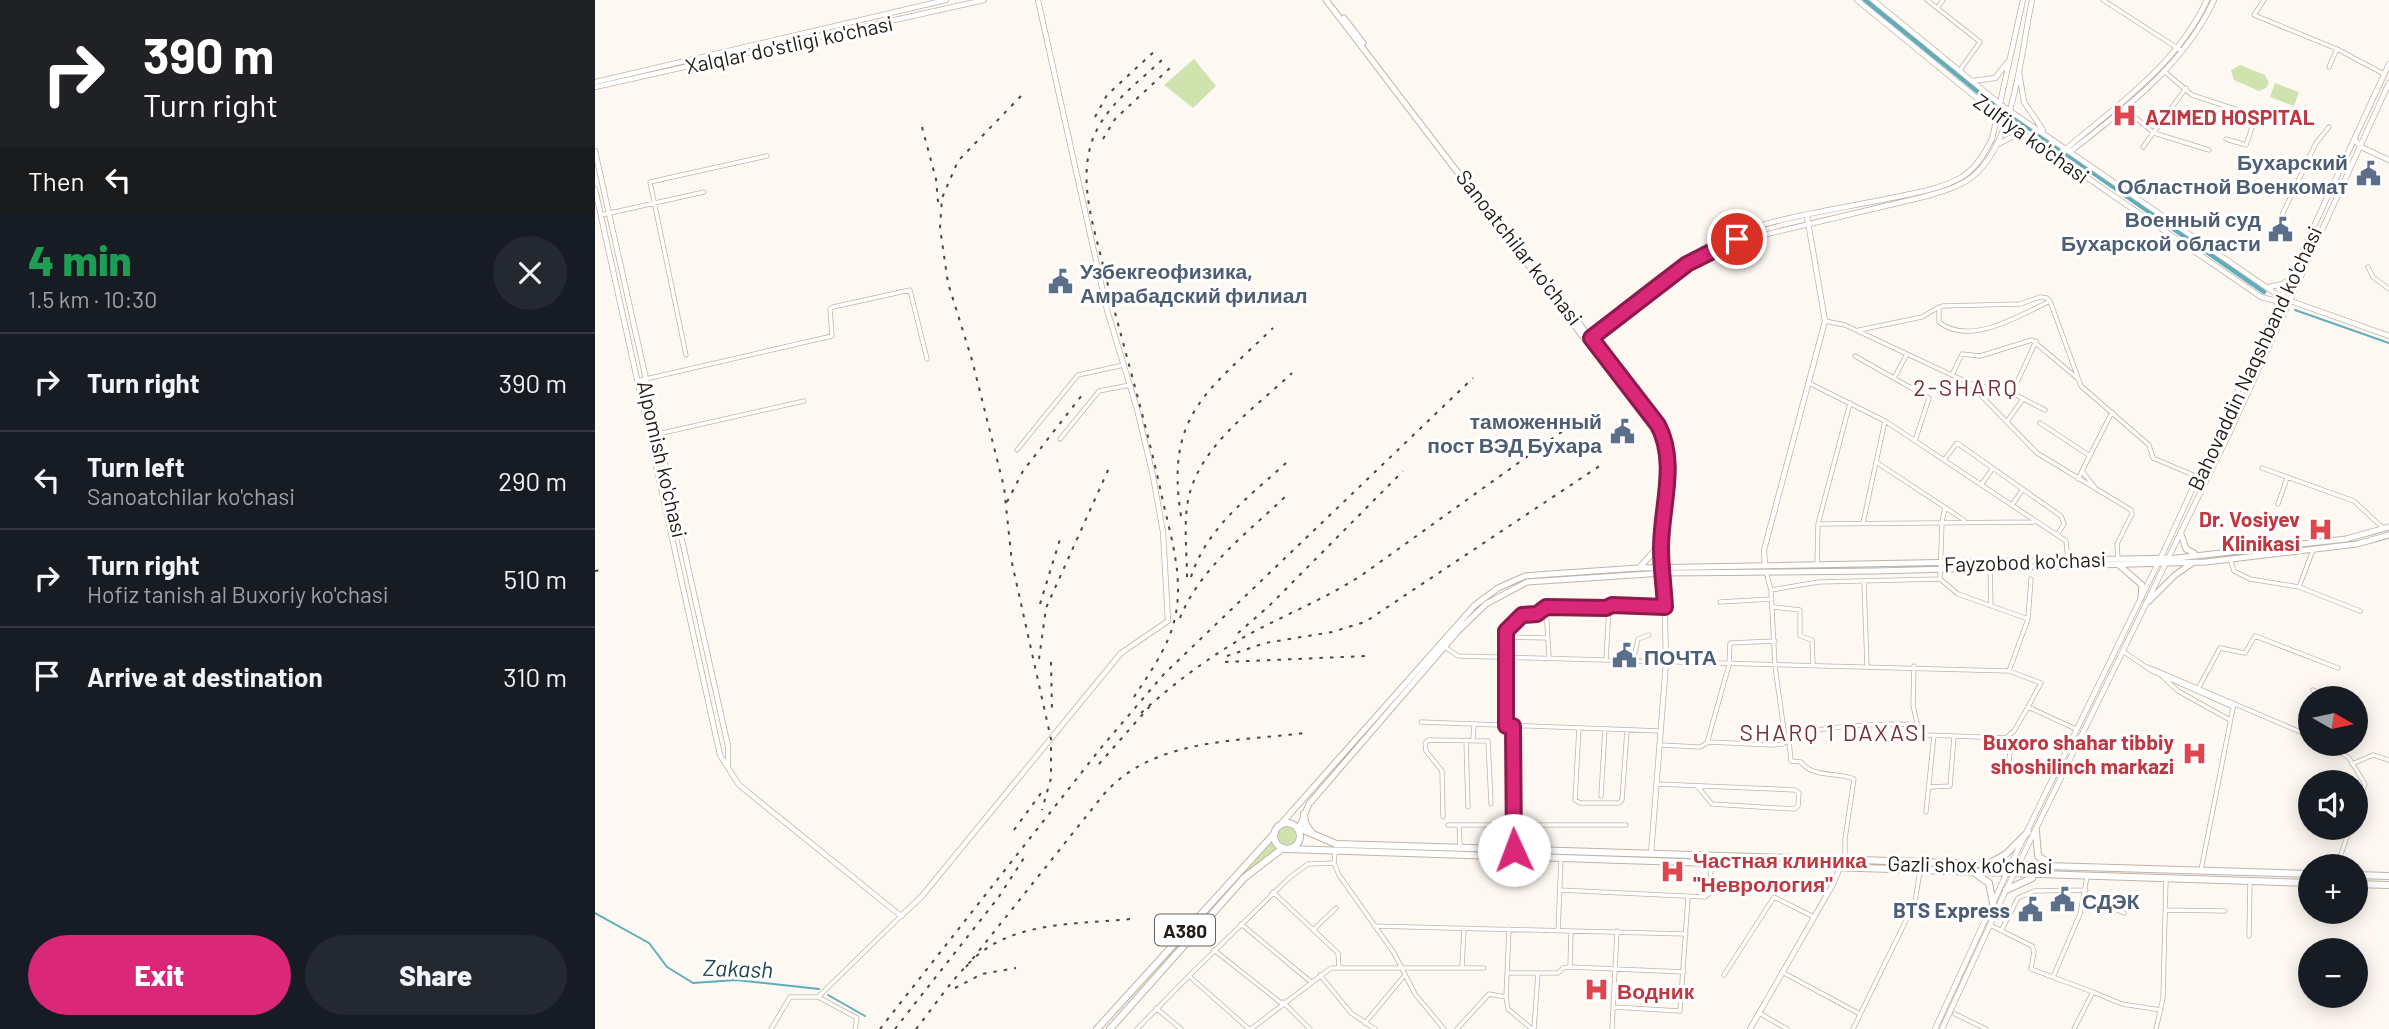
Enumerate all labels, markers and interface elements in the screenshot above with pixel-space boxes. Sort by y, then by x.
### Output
street label: Xalqlar do'stligi ko'chasi [683,10,895,78]
text: 390 m [143,25,274,84]
icon: right [28,28,119,119]
text: Turn right [143,85,278,123]
street label: Zulfiya ko'chasi [1970,88,2094,188]
hospital icon: AZIMED HOSPITAL [2111,102,2139,130]
place label: AZIMED HOSPITAL [2145,104,2315,129]
place label: Бухарский Областной Военкомат [2117,149,2348,198]
public building icon: Бухарский Областной Военкомат [2354,159,2382,187]
icon: left [99,161,137,199]
street label: Sanoatchilar ko'chasi [1452,164,1588,330]
text: Then [28,165,85,196]
place label: Военный суд Бухарской области [2061,206,2261,255]
pin [1707,209,1767,269]
public building icon: Военный суд Бухарской области [2267,216,2295,244]
icon: arrive [1718,220,1756,258]
street label: Bahovaddin Naqshband ko'chasi [2182,222,2326,494]
text: 4 min [28,234,132,284]
button: close [493,236,567,310]
place label: Узбекгеофизика, Амрабадский филиал [1080,258,1308,307]
public building icon: Узбекгеофизика, Амрабадский филиал [1046,268,1074,296]
text: 1.5 km · 10:30 [28,285,157,313]
icon: right [28,363,66,401]
text: Turn right [87,367,200,398]
text: 390 m [499,367,567,398]
district label: 2-SHARQ [1913,373,2019,401]
street label: Alpomish ko'chasi [633,378,693,540]
place label: таможенный пост ВЭД Бухара [1427,408,1602,457]
public building icon: таможенный пост ВЭД Бухара [1608,418,1636,446]
text: Turn left [87,451,185,482]
icon: left [28,461,66,499]
text: 290 m [498,465,567,496]
text: Sanoatchilar ko'chasi [87,482,295,510]
place label: Dr. Vosiyev Klinikasi [2199,506,2300,555]
hospital icon: Dr. Vosiyev Klinikasi [2306,516,2334,544]
street label: Fayzobod ko'chasi [1943,546,2107,576]
text: Turn right [87,549,200,580]
icon: right [28,559,66,597]
text: 510 m [504,563,567,594]
text: Hofiz tanish al Buxoriy ko'chasi [87,580,389,608]
public building icon: ПОЧТА [1610,642,1638,670]
place label: ПОЧТА [1644,644,1717,669]
icon: arrive [28,657,66,695]
text: Arrive at destination [87,661,323,692]
text: 310 m [503,661,567,692]
north arrow [2298,686,2368,756]
map controls [2298,686,2368,1008]
district label: SHARQ 1 DAXASI [1740,718,1928,746]
place label: Buxoro shahar tibbiy shoshilinch markazi [1983,729,2174,778]
hospital icon: Buxoro shahar tibbiy shoshilinch markazi [2180,739,2208,767]
button: sound [2298,770,2368,840]
position arrow [1477,813,1551,887]
place label: Частная клиника "Неврология" [1693,847,1867,896]
street label: Gazli shox ko'chasi [1887,850,2053,878]
button: + [2298,854,2368,924]
hospital icon: Частная клиника "Неврология" [1659,857,1687,885]
public building icon: СДЭК [2048,886,2076,914]
place label: СДЭК [2082,888,2140,913]
public building icon: BTS Express [2016,895,2044,923]
place label: BTS Express [1893,897,2010,922]
road number: A380 [1155,914,1215,946]
button: Exit [28,935,291,1015]
button: Share [305,935,567,1015]
button: − [2298,938,2368,1008]
water label: Zakash [702,953,774,983]
hospital icon: Водник [1583,976,1611,1004]
place label: Водник [1617,978,1695,1003]

